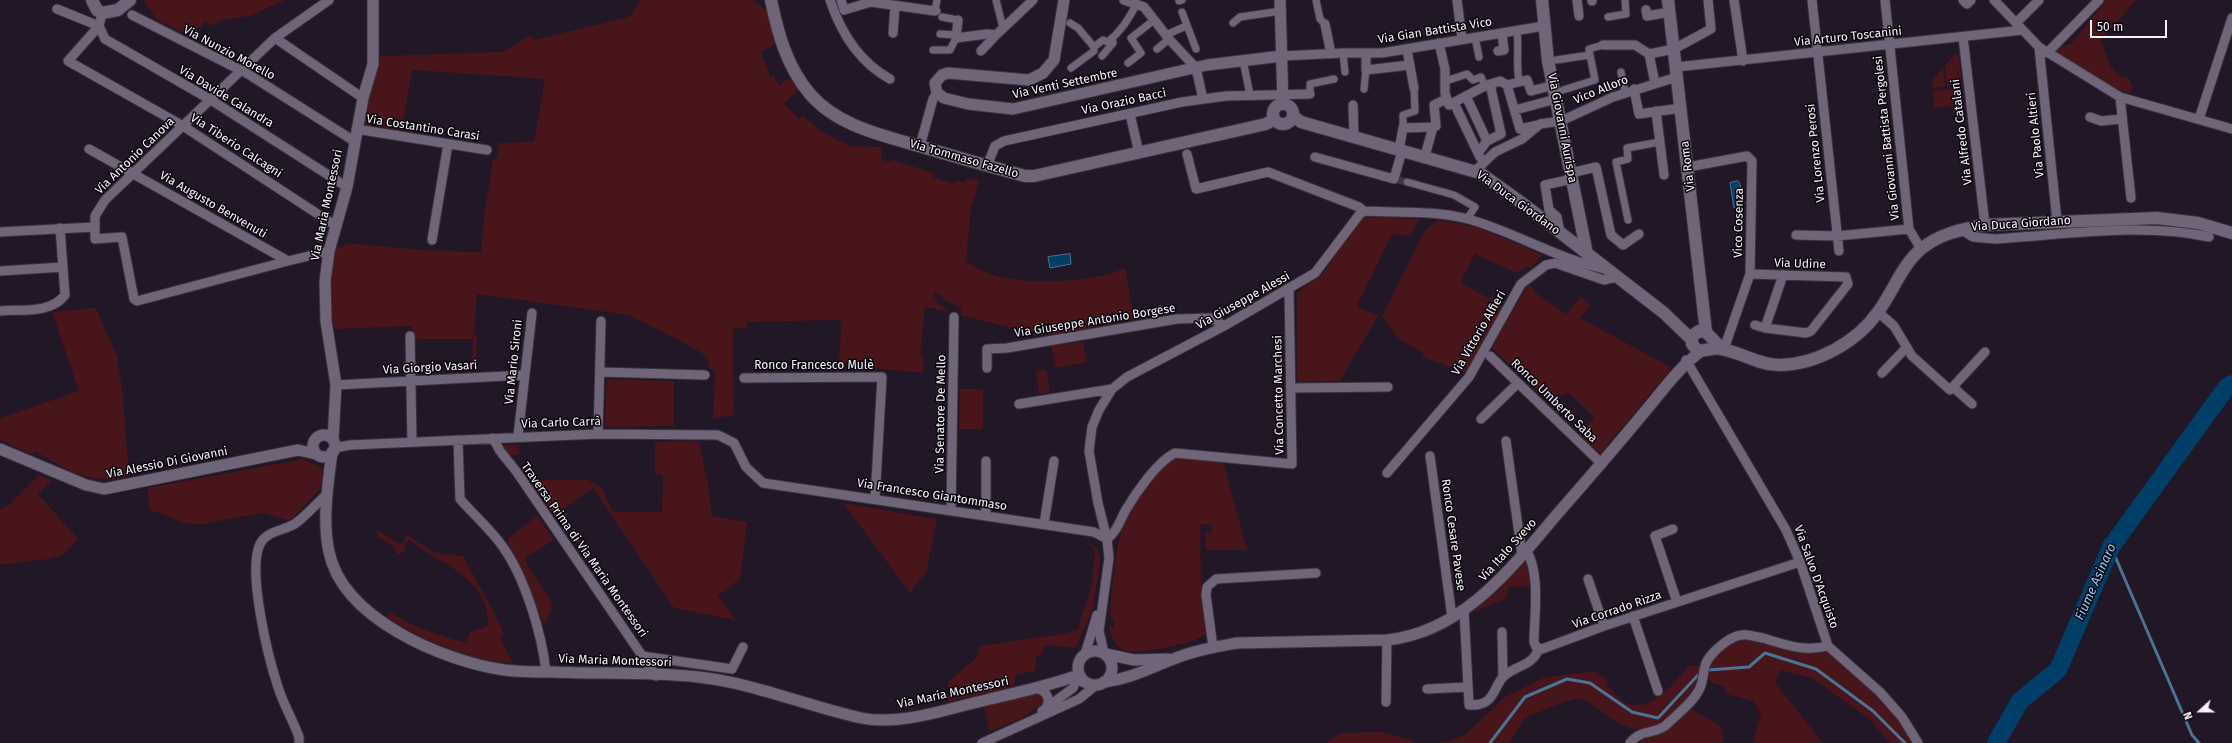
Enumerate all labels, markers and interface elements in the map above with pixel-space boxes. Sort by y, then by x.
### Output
scale bar [2092,12,2169,38]
street label: Via Gian Battista Vico [1377,15,1493,47]
text: 50 m [2097,20,2123,34]
street label: Via Nunzio Morello [181,23,277,83]
street label: Via Arturo Toscanini [1793,24,1903,50]
street label: Via Giovanni Battista Pergolesi [1871,55,1903,221]
street label: Via Davide Calandra [176,63,276,131]
street label: Via Venti Settembre [1011,66,1119,102]
street label: Via Giovanni Aurispa [1544,72,1580,184]
street label: Vico Alloro [1571,72,1631,108]
street label: Via Alfredo Catalani [1948,78,1976,186]
street label: Via Orazio Bacci [1080,86,1168,118]
street label: Via Paolo Altieri [2024,92,2048,178]
street label: Via Lorenzo Perosi [1804,103,1828,203]
street label: Via Tiberio Calcagni [187,111,285,181]
street label: Via Costantino Carasi [365,112,481,144]
street label: Via Antonio Canova [92,114,178,198]
street label: Via Tommaso Fazello [908,137,1020,181]
street label: Via Roma [1678,140,1698,192]
street label: Via Maria Montessori [308,148,346,262]
street label: Via Augusto Benvenuti [157,168,269,242]
street label: Via Duca Giordano [1473,168,1563,238]
street label: Vico Cosenza [1731,188,1747,258]
street label: Via Duca Giordano [1971,213,2071,235]
street label: Via Udine [1774,256,1826,272]
street label: Via Giuseppe Alessi [1194,269,1292,333]
street label: Via Vittorio Alfieri [1449,288,1509,378]
street label: Via Giuseppe Antonio Borgese [1013,301,1177,341]
street label: Via Mario Sironi [502,319,526,405]
street label: Via Concetto Marchesi [1271,335,1287,455]
street label: Via Senatore De Mello [933,354,949,474]
street label: Ronco Umberto Saba [1508,356,1600,446]
street label: Via Giorgio Vasari [382,358,478,378]
street label: Ronco Francesco Mulè [754,359,874,373]
street label: Via Carlo Carrà [521,414,601,432]
street label: Via Alessio Di Giovanni [105,444,229,482]
street label: Traversa Prima di Via Maria Montessori [518,460,650,640]
street label: Via Francesco Giantommaso [856,476,1008,514]
street label: Ronco Cesare Pavese [1438,478,1468,592]
street label: Via Italo Svevo [1476,516,1540,584]
street label: Via Salvo D'Acquisto [1791,523,1841,631]
water label: Fiume Asinaro [2072,541,2120,623]
street label: Via Corrado Rizza [1570,588,1664,632]
street label: Via Maria Montessori [558,652,672,670]
street label: Via Maria Montessori [896,674,1010,712]
north arrow [2180,691,2220,731]
text: N [2181,710,2196,721]

